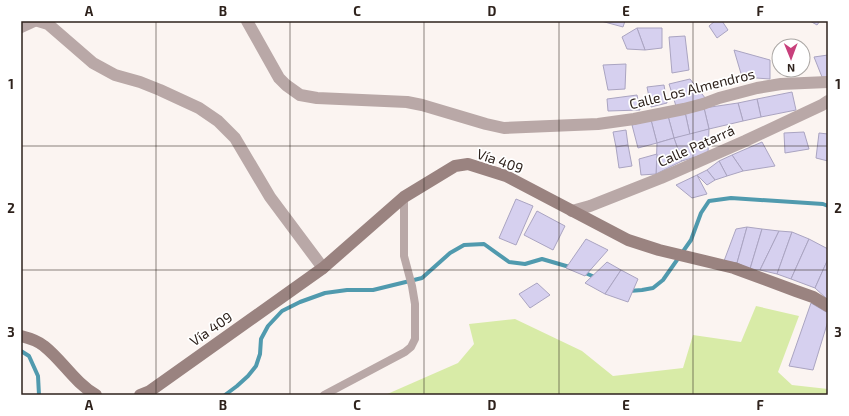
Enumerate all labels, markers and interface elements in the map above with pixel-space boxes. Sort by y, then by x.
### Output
text: A [85,3,94,19]
text: B [219,3,227,19]
text: C [353,3,361,19]
text: D [488,3,497,19]
text: E [622,3,630,19]
text: F [756,3,764,19]
north arrow [771,38,811,78]
text: N [787,62,795,75]
street label: Calle Los Almendros [627,65,756,112]
text: 1 [8,76,14,92]
text: 1 [835,76,841,92]
street label: Calle Patarrá [655,121,737,170]
street label: Vía 409 [475,145,526,176]
text: 2 [7,200,15,216]
text: 2 [834,200,842,216]
street label: Vía 409 [186,308,235,349]
text: 3 [7,324,15,340]
text: 3 [834,324,842,340]
text: A [85,397,94,413]
text: B [219,397,227,413]
text: C [353,397,361,413]
text: D [488,397,497,413]
text: E [622,397,630,413]
text: F [756,397,764,413]

